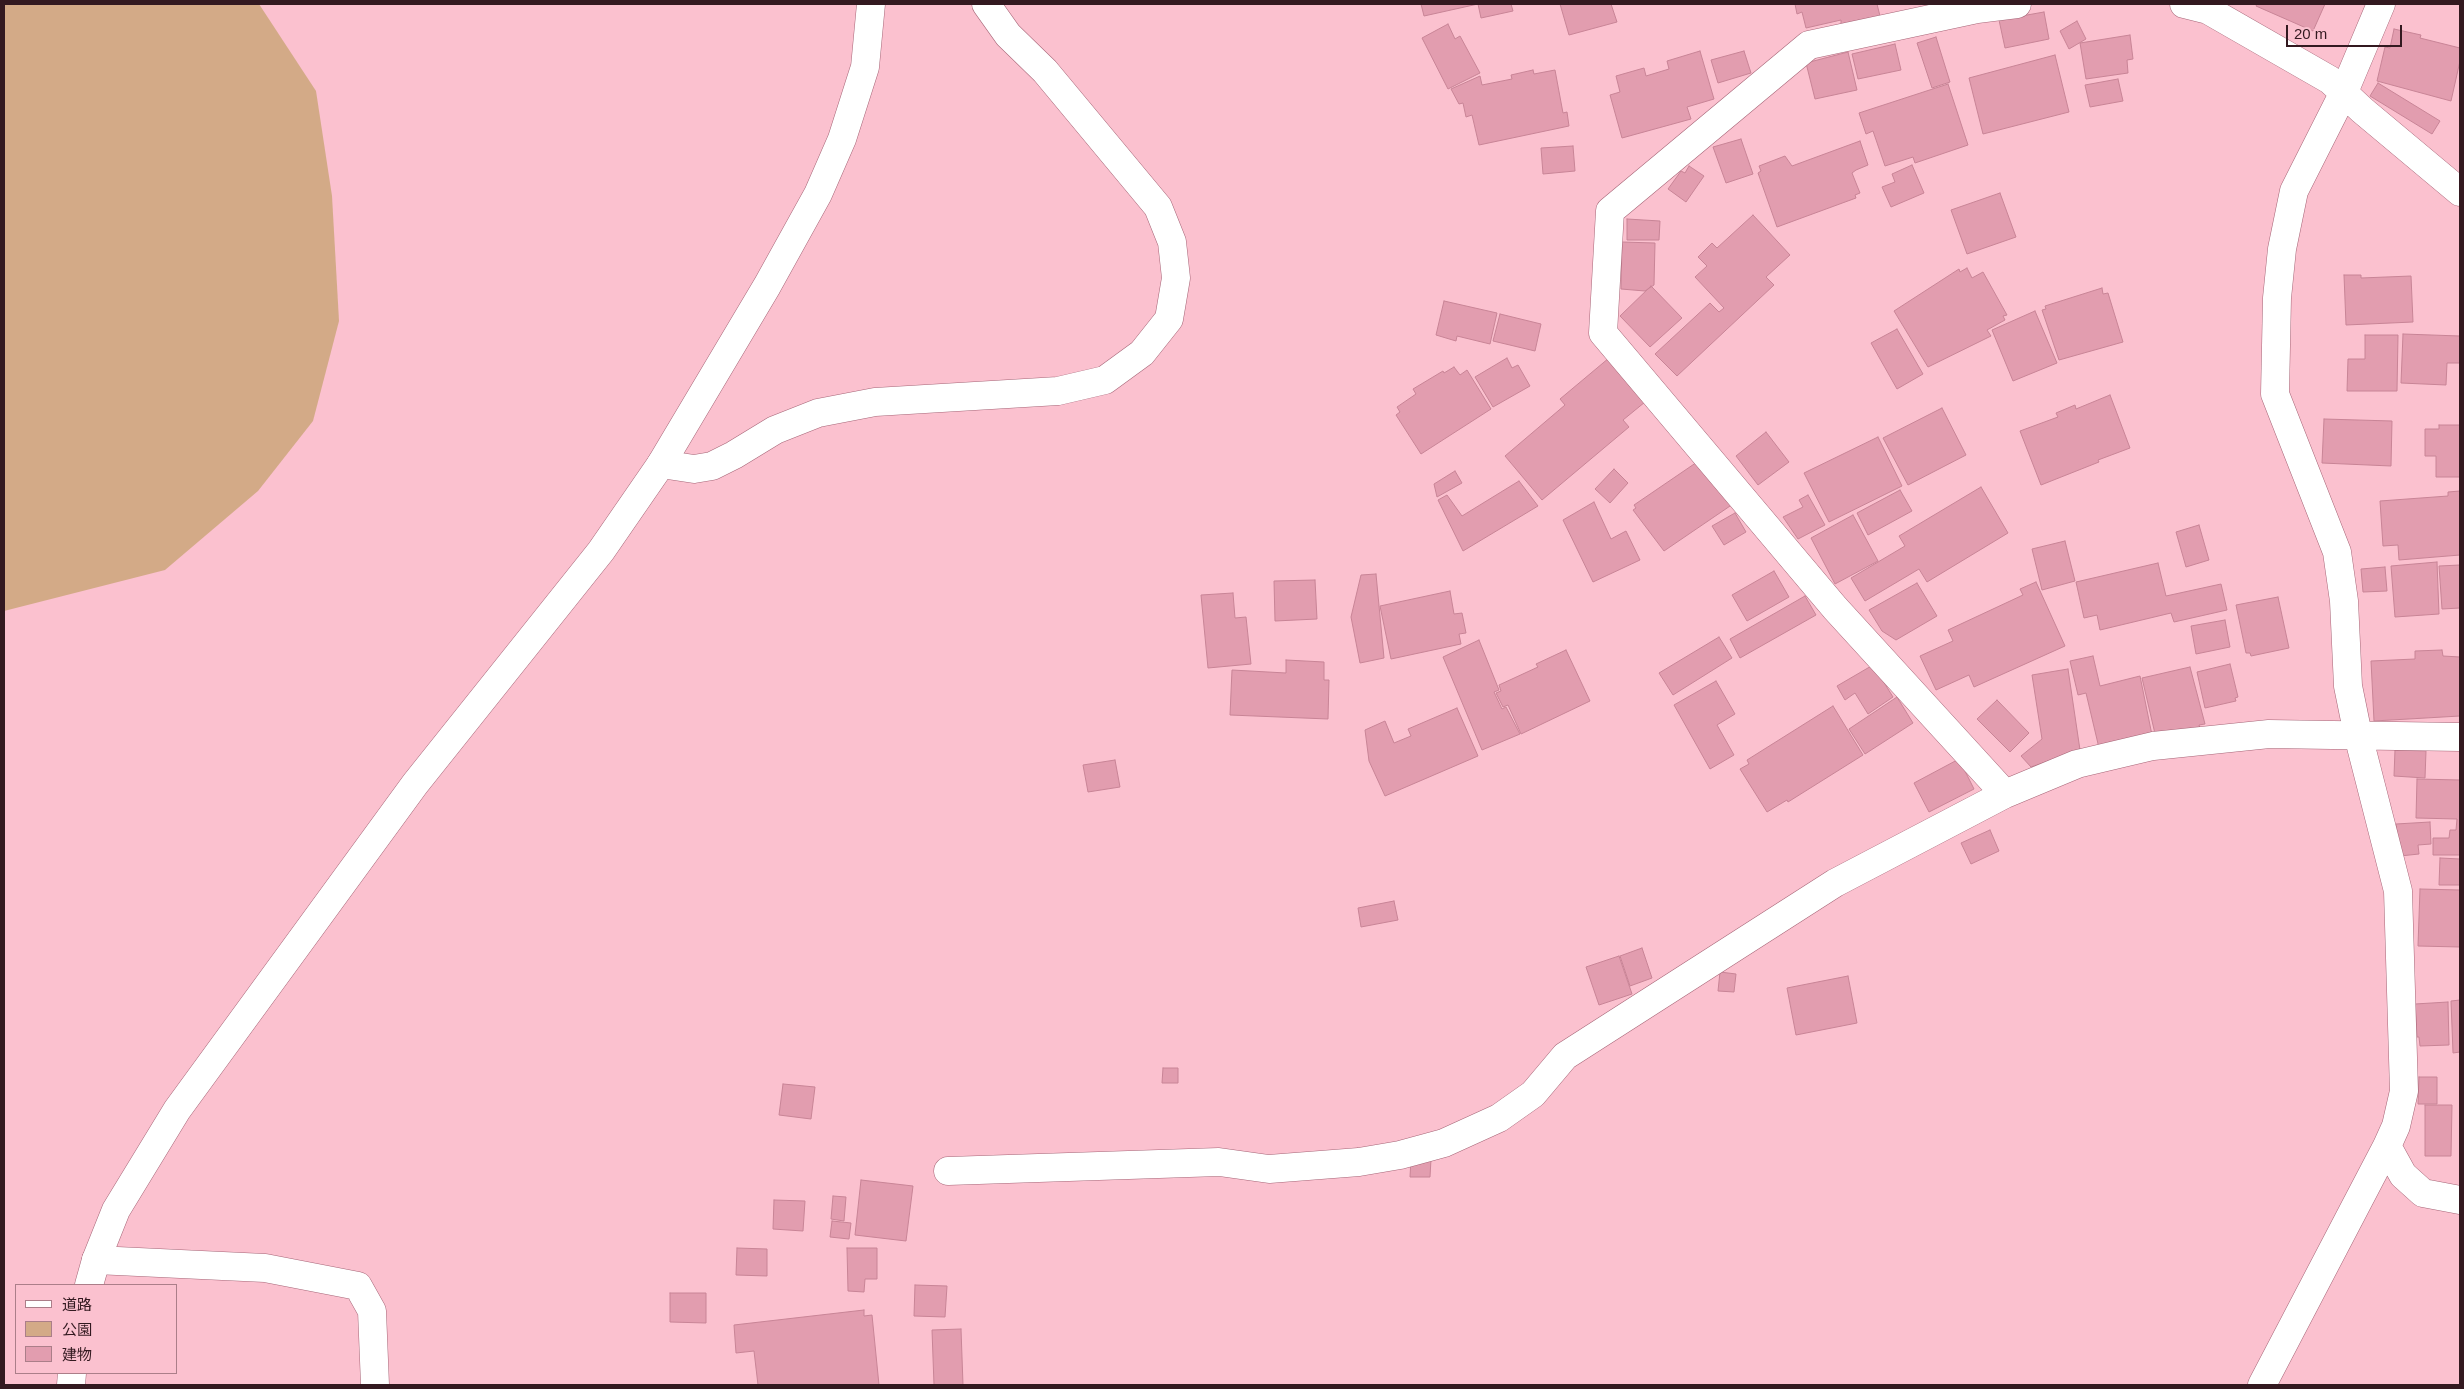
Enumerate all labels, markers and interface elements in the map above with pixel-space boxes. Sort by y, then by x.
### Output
scale bar [2289,15,2405,47]
text: 20 m [2294,25,2327,42]
legend [15,1284,178,1374]
text: 道路 [62,1296,92,1313]
text: 公園 [62,1321,92,1338]
text: 建物 [62,1346,92,1363]

